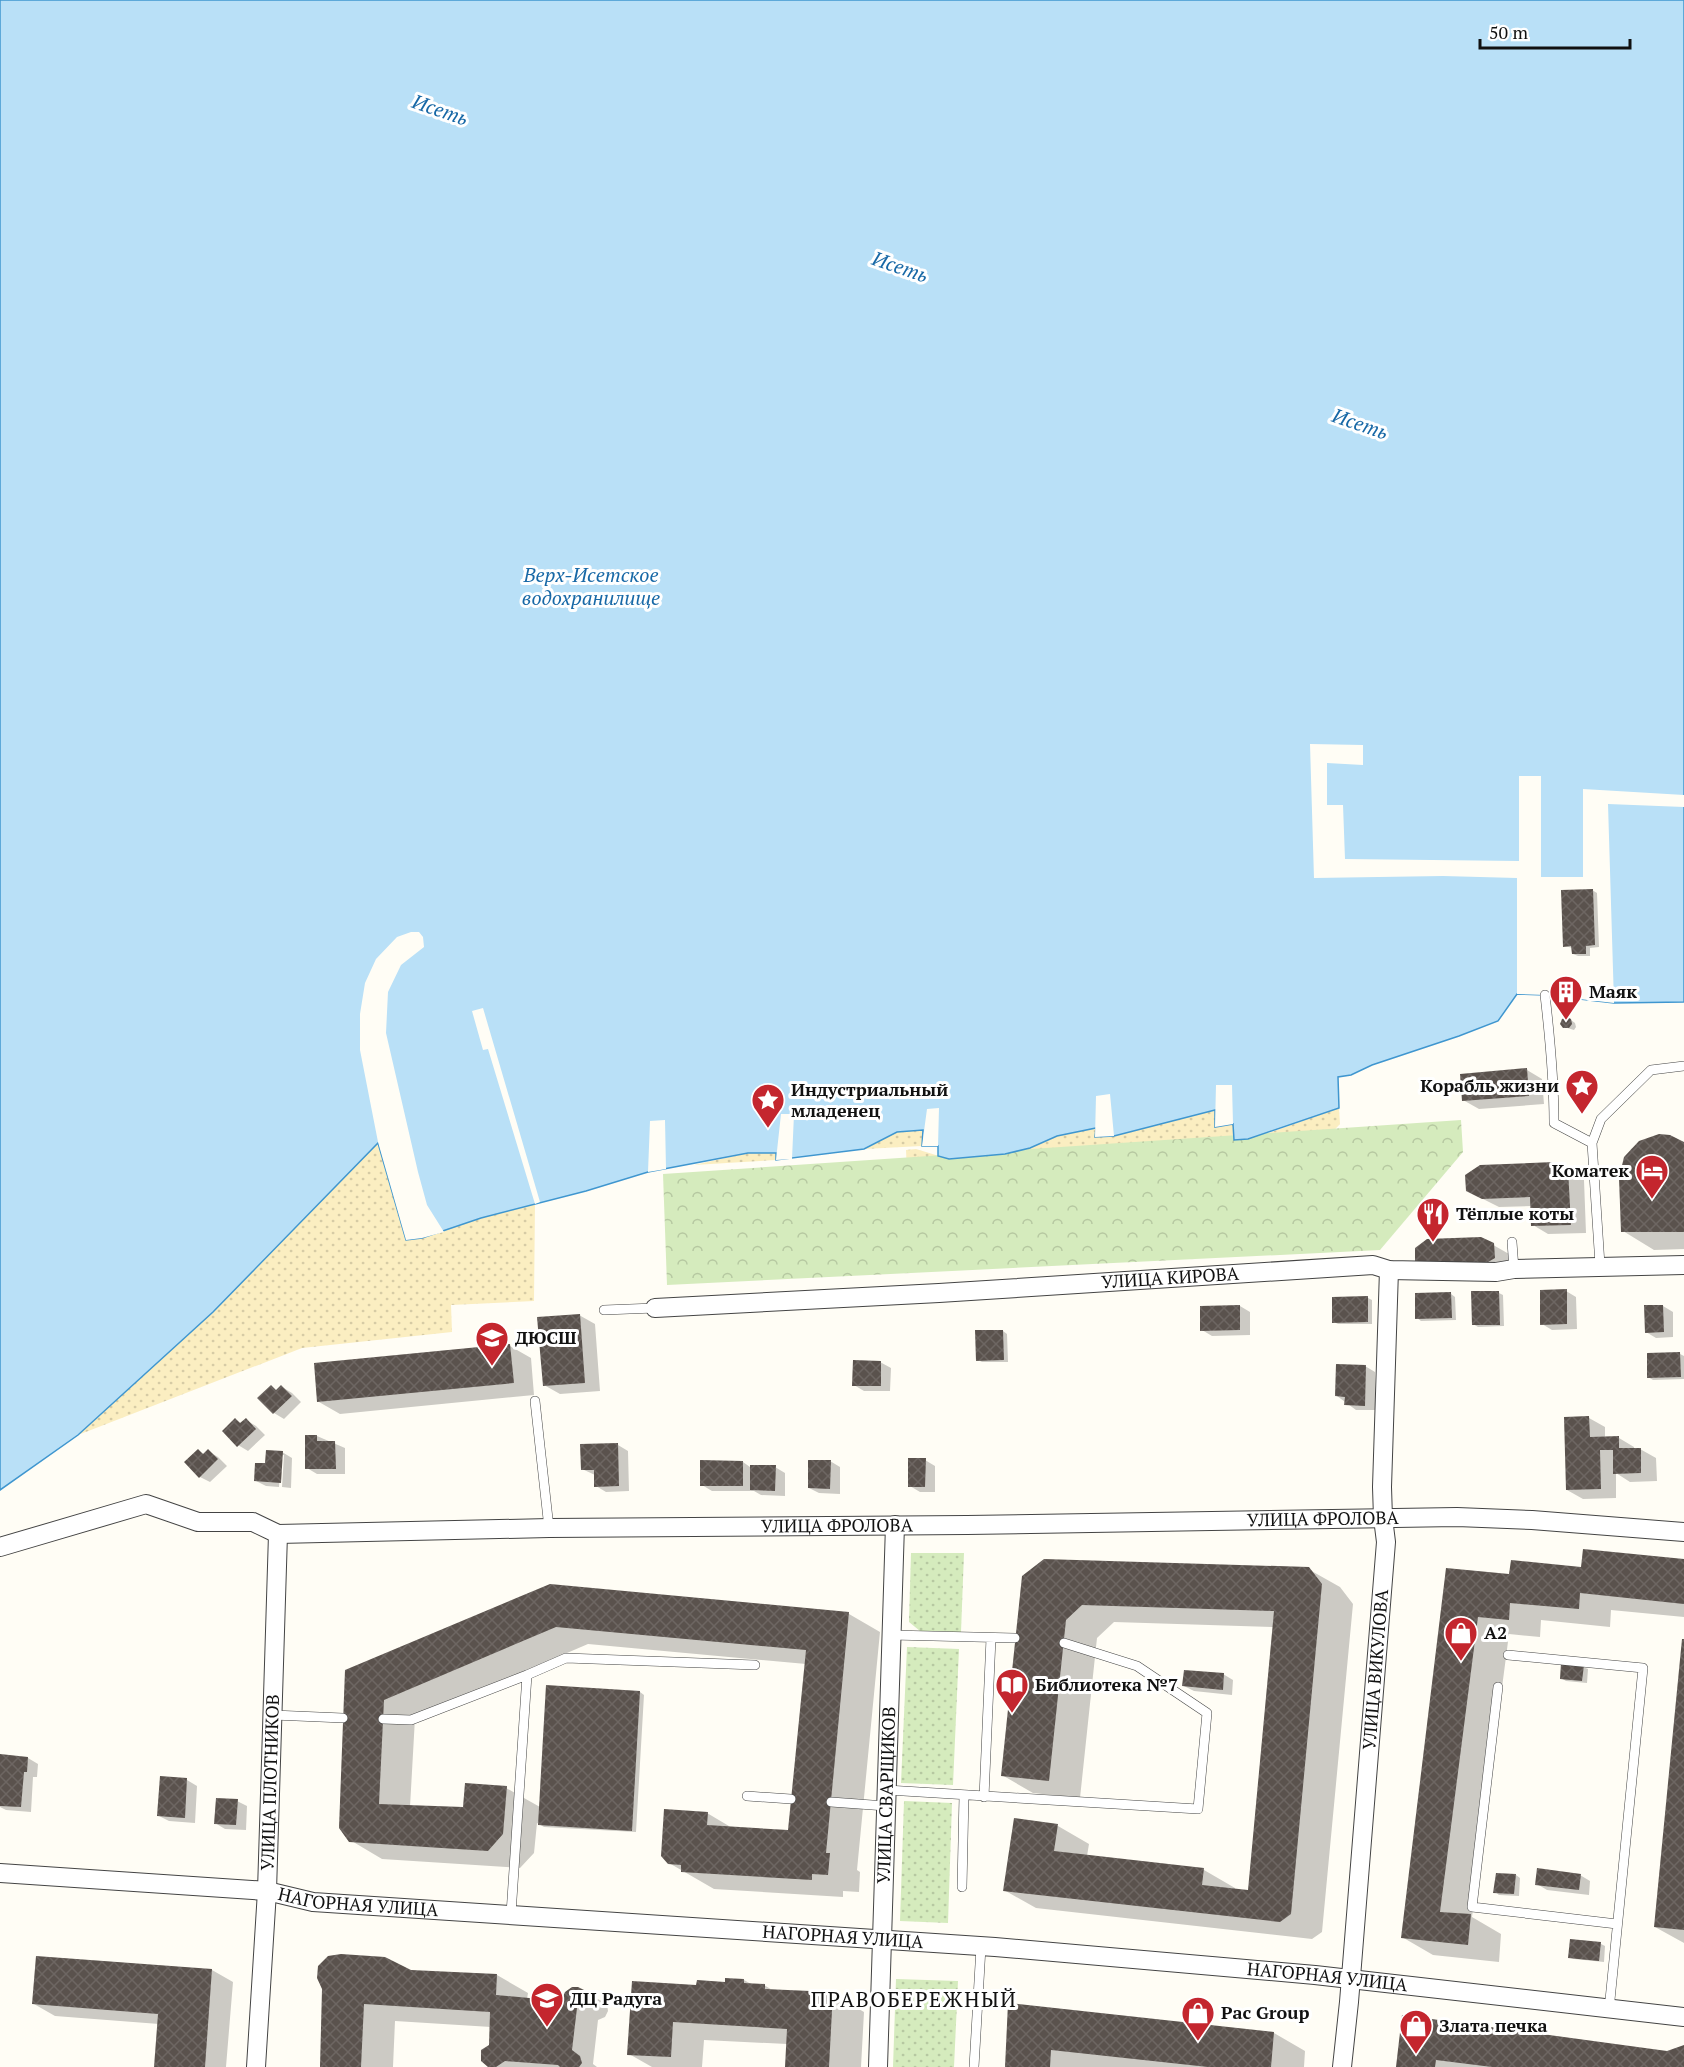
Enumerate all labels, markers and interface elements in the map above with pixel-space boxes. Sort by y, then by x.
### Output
scale bar [1480,12,1630,50]
text: 50 m [1489,20,1529,44]
water label: Исеть [408,87,472,132]
water label: Исеть [868,244,932,289]
water label: Исеть [1328,401,1392,446]
water label: Верх-Исетское водохранилище [522,561,660,611]
building icon: Маяк [1548,974,1584,1021]
place label: Маяк [1589,979,1637,1003]
place icon: Корабль жизни [1564,1068,1600,1115]
place label: Корабль жизни [1420,1073,1559,1097]
place label: Индустриальный младенец [791,1077,948,1122]
place icon: Индустриальный младенец [750,1082,786,1129]
hotel icon: Коматек [1634,1153,1670,1200]
place label: Коматек [1552,1158,1629,1182]
restaurant icon: Тёплые коты [1415,1196,1451,1243]
place label: Тёплые коты [1456,1201,1574,1225]
street label: УЛИЦА КИРОВА [1100,1261,1240,1294]
school or university icon: ДЮСШ [474,1320,510,1367]
place label: ДЮСШ [515,1325,576,1349]
street label: УЛИЦА ФРОЛОВА [1247,1505,1400,1531]
street label: УЛИЦА ФРОЛОВА [761,1512,914,1537]
street label: УЛИЦА ВИКУЛОВА [1356,1587,1393,1751]
shop icon: А2 [1443,1615,1479,1662]
place label: А2 [1484,1620,1507,1644]
library icon: Библиотека №7 [994,1667,1030,1714]
place label: Библиотека №7 [1035,1672,1178,1696]
street label: УЛИЦА ПЛОТНИКОВ [255,1694,284,1871]
street label: УЛИЦА СВАРЩИКОВ [871,1706,900,1884]
street label: НАГОРНАЯ УЛИЦА [276,1881,440,1921]
street label: НАГОРНАЯ УЛИЦА [762,1919,925,1953]
street label: НАГОРНАЯ УЛИЦА [1246,1956,1410,1997]
school or university icon: ДЦ Радуга [529,1981,565,2028]
district label: ПРАВОБЕРЕЖНЫЙ [811,1985,1017,2013]
place label: ДЦ Радуга [570,1986,662,2010]
shop icon: Pac Group [1180,1995,1216,2042]
place label: Pac Group [1221,2000,1309,2024]
shop icon: Злата печка [1398,2008,1434,2055]
place label: Злата печка [1439,2013,1547,2037]

